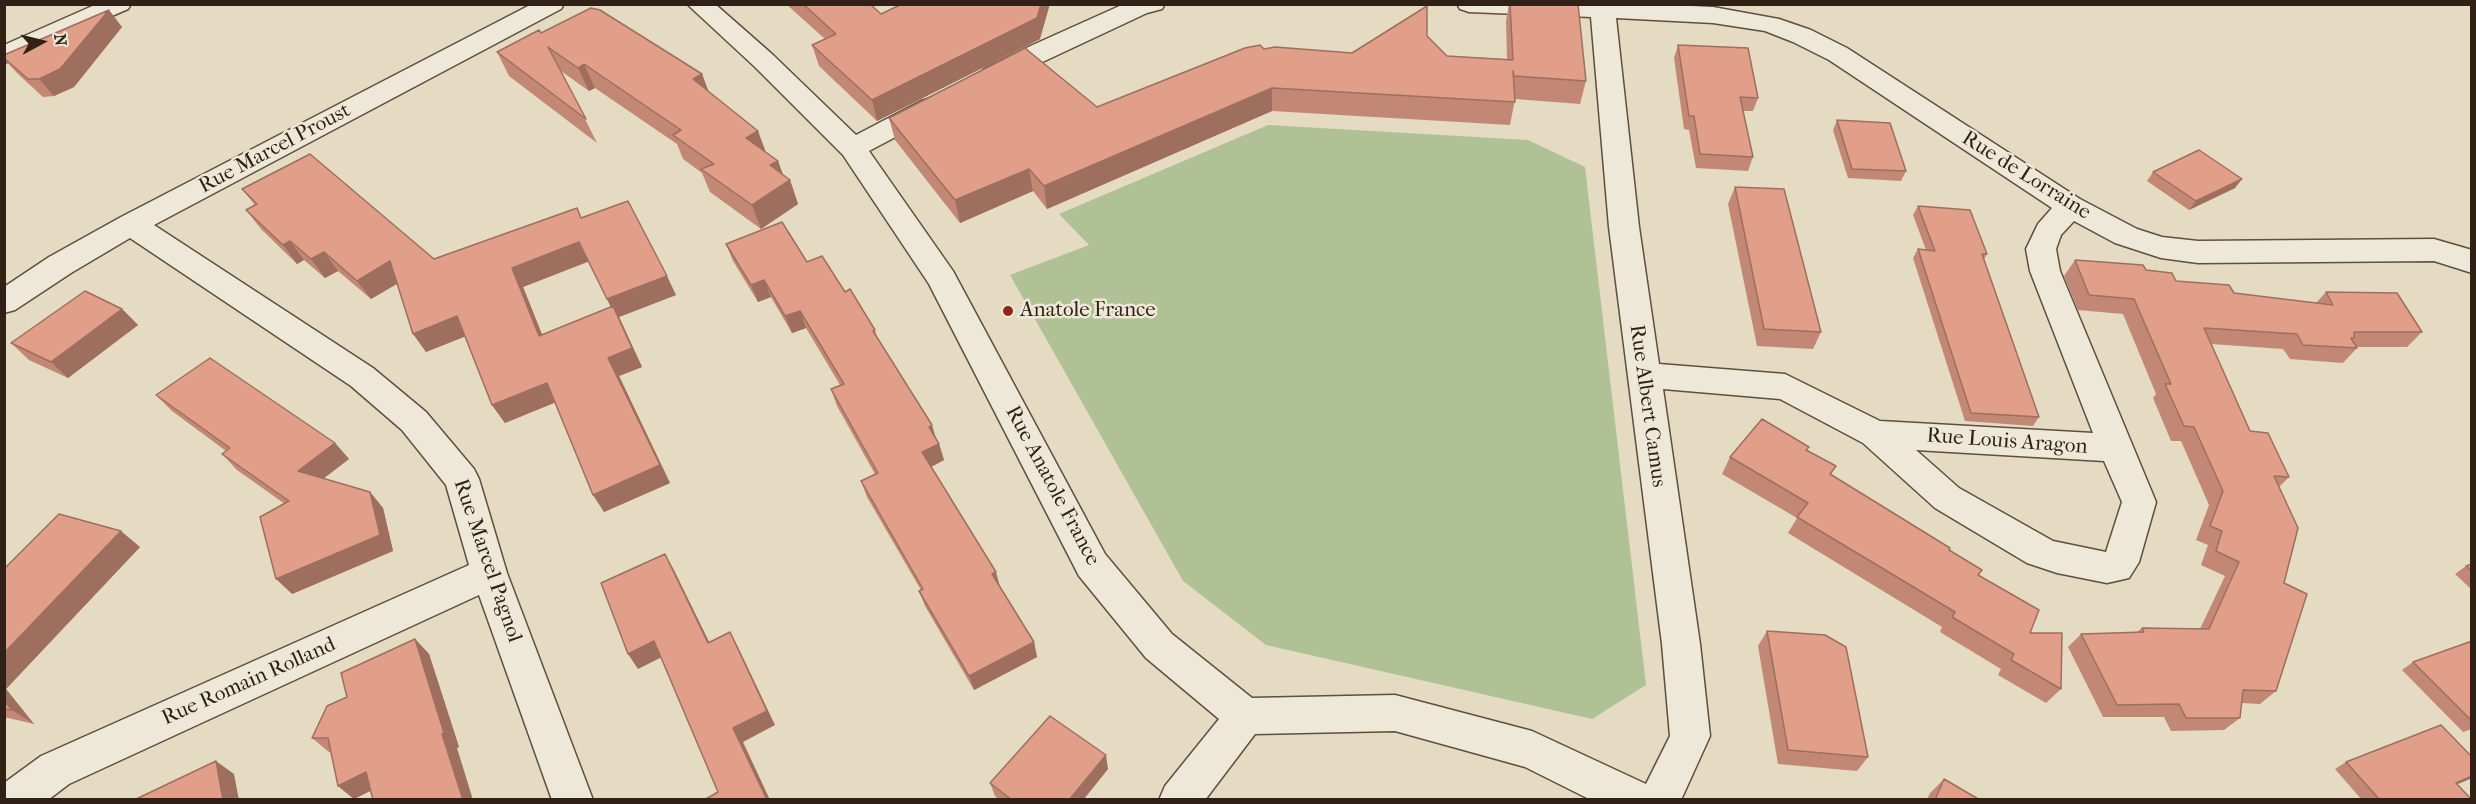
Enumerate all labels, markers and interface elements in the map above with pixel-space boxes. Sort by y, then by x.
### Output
north arrow [12,12,72,72]
text: N [50,33,71,47]
street label: Rue Marcel Proust [195,98,355,200]
street label: Rue de Lorraine [1957,126,2095,226]
place label: Anatole France [1020,298,1156,324]
marker: Anatole France [1001,304,1015,318]
street label: Rue Albert Camus [1623,323,1671,489]
street label: Rue Anatole France [999,402,1105,570]
street label: Rue Louis Aragon [1926,424,2088,460]
street label: Rue Marcel Pagnol [447,476,527,646]
street label: Rue Romain Rolland [158,632,340,732]

